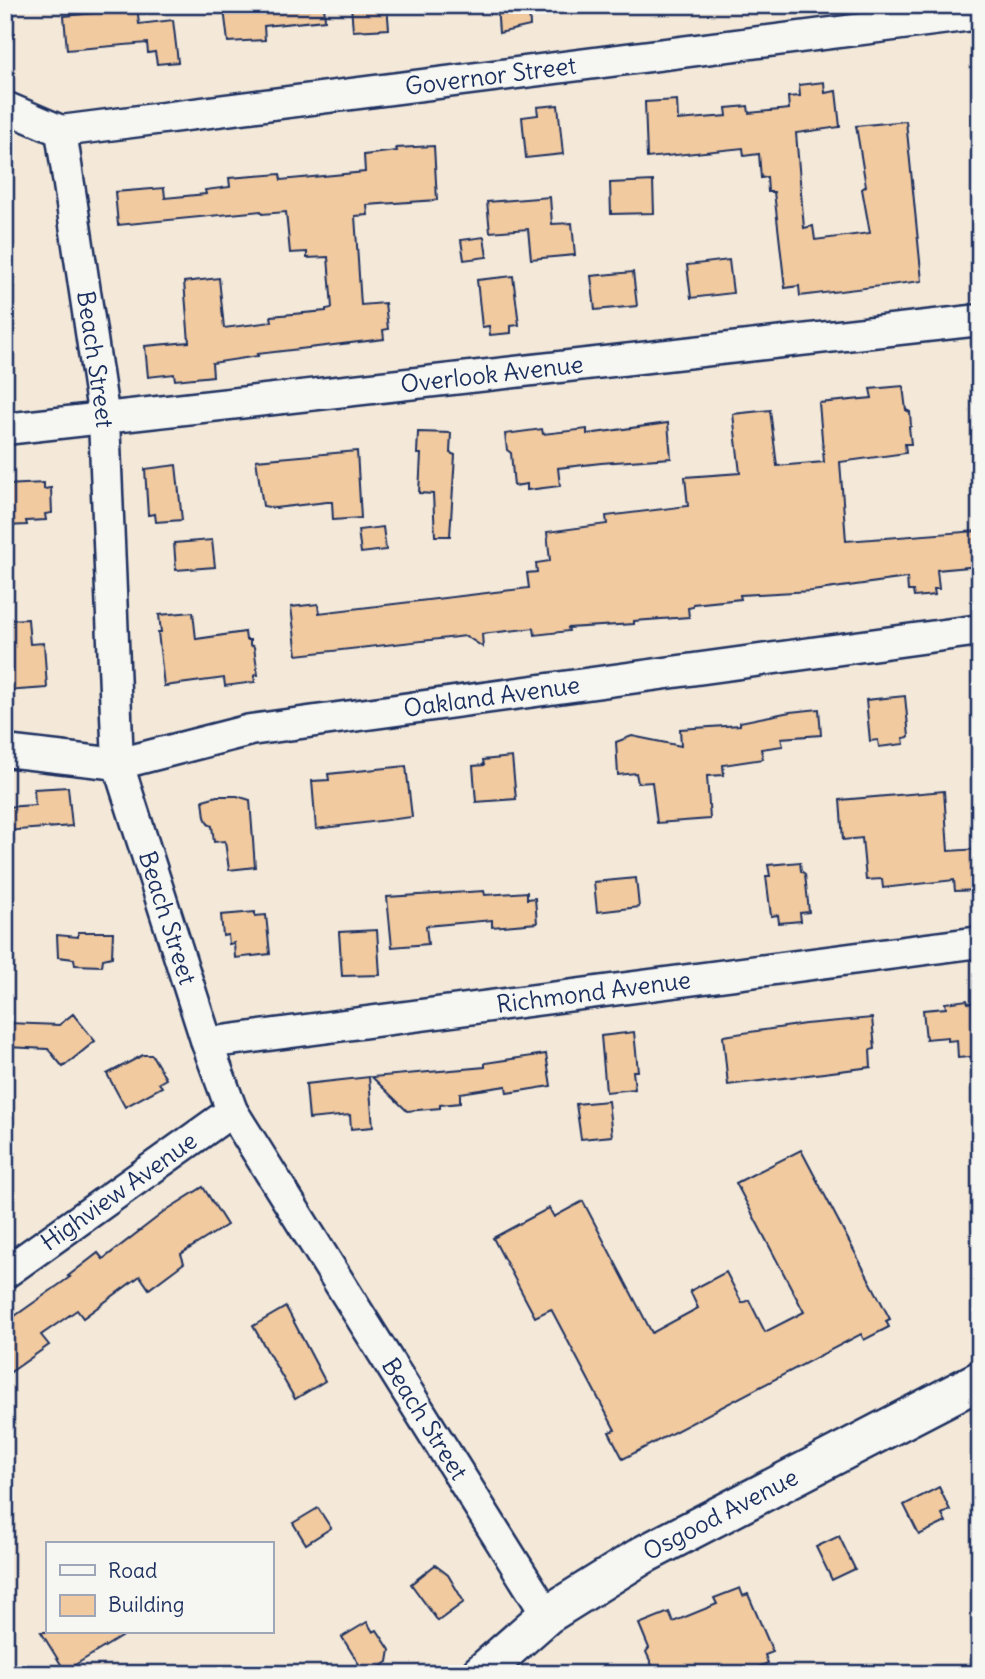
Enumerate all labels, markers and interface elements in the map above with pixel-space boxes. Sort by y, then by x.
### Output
street label: Governor Street [403,50,578,101]
street label: Beach Street [71,289,120,428]
street label: Overlook Avenue [399,348,585,399]
street label: Oakland Avenue [401,669,582,723]
street label: Beach Street [133,847,203,988]
street label: Richmond Avenue [495,964,692,1019]
street label: Highview Avenue [34,1125,202,1257]
street label: Beach Street [376,1352,475,1485]
street label: Osgood Avenue [638,1461,803,1566]
legend [46,1542,273,1634]
text: Road [108,1557,157,1584]
text: Building [108,1591,184,1618]

